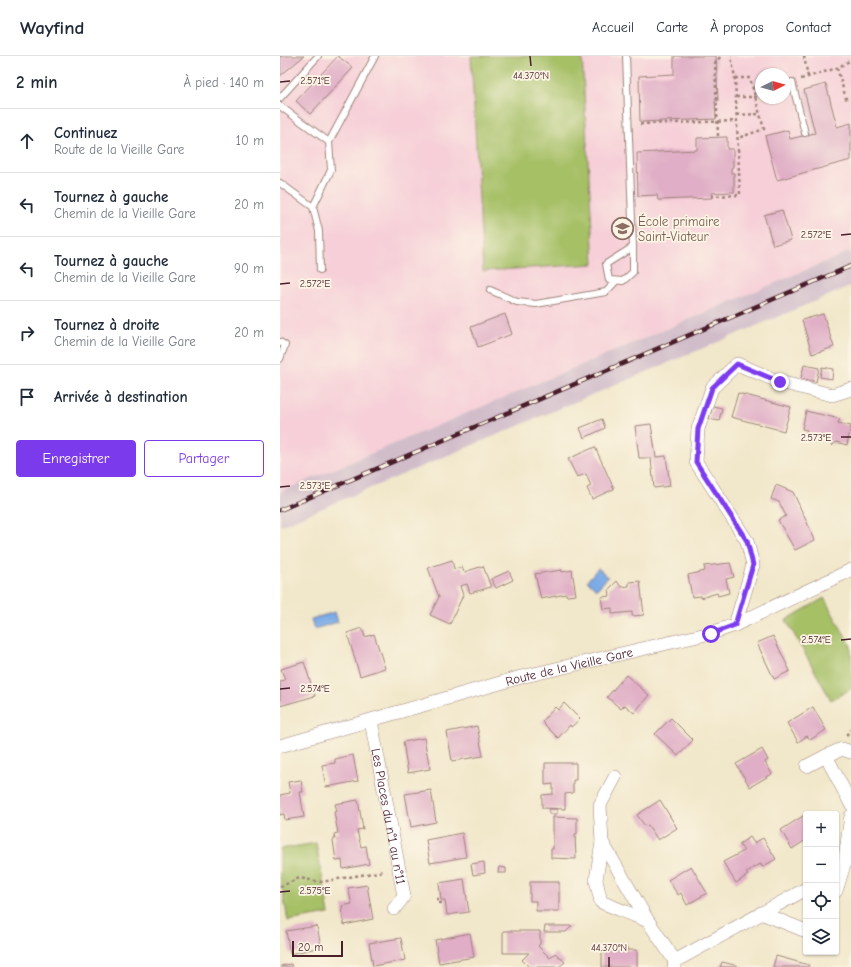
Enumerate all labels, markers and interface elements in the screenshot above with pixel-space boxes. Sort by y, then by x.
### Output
text: Wayfind [20,17,84,39]
text: Accueil [592,19,634,36]
text: Carte [656,19,688,36]
text: À propos [710,19,764,36]
text: Contact [786,19,831,36]
north arrow [755,68,791,104]
text: 44.370°N [513,70,549,82]
text: 2 min [16,73,57,92]
text: À pied · 140 m [183,75,264,90]
text: 2.571°E [300,75,330,87]
text: Continuez [54,124,117,142]
icon: ahead [16,130,38,152]
text: 10 m [236,133,264,148]
text: Route de la Vieille Gare [54,142,184,157]
text: Tournez à gauche [54,188,168,206]
icon: left [16,194,38,216]
text: 20 m [234,197,264,212]
text: Chemin de la Vieille Gare [54,206,196,221]
place label: École primaire Saint-Viateur [638,213,720,244]
school or university icon: École primaire Saint-Viateur [610,215,636,241]
text: 2.572°E [801,229,831,241]
text: Tournez à gauche [54,252,168,270]
icon: left [16,258,38,280]
text: 90 m [234,261,264,276]
text: Chemin de la Vieille Gare [54,270,196,285]
text: 2.572°E [300,278,330,290]
text: Tournez à droite [54,316,159,334]
icon: right [16,322,38,344]
text: 20 m [234,325,264,340]
text: Chemin de la Vieille Gare [54,334,196,349]
route end [771,373,789,391]
icon: arrive [16,386,38,408]
text: Arrivée à destination [54,388,188,406]
text: 2.573°E [801,432,831,444]
button: Enregistrer [16,440,136,477]
button: Partager [144,440,264,477]
text: 2.573°E [300,480,330,492]
route start [702,625,720,643]
text: 2.574°E [801,634,831,646]
street label: Route de la Vieille Gare [504,644,635,689]
text: 2.574°E [300,683,330,695]
street label: Les Places du n°1 au n°11 [368,747,409,886]
map controls [803,811,839,955]
button: + [803,811,839,847]
button: − [803,847,839,883]
button: locate [803,883,839,919]
text: 2.575°E [300,885,330,897]
button: layers [803,919,839,955]
scale bar [292,939,343,958]
text: 20 m [298,941,323,954]
text: 44.370°N [591,942,627,954]

